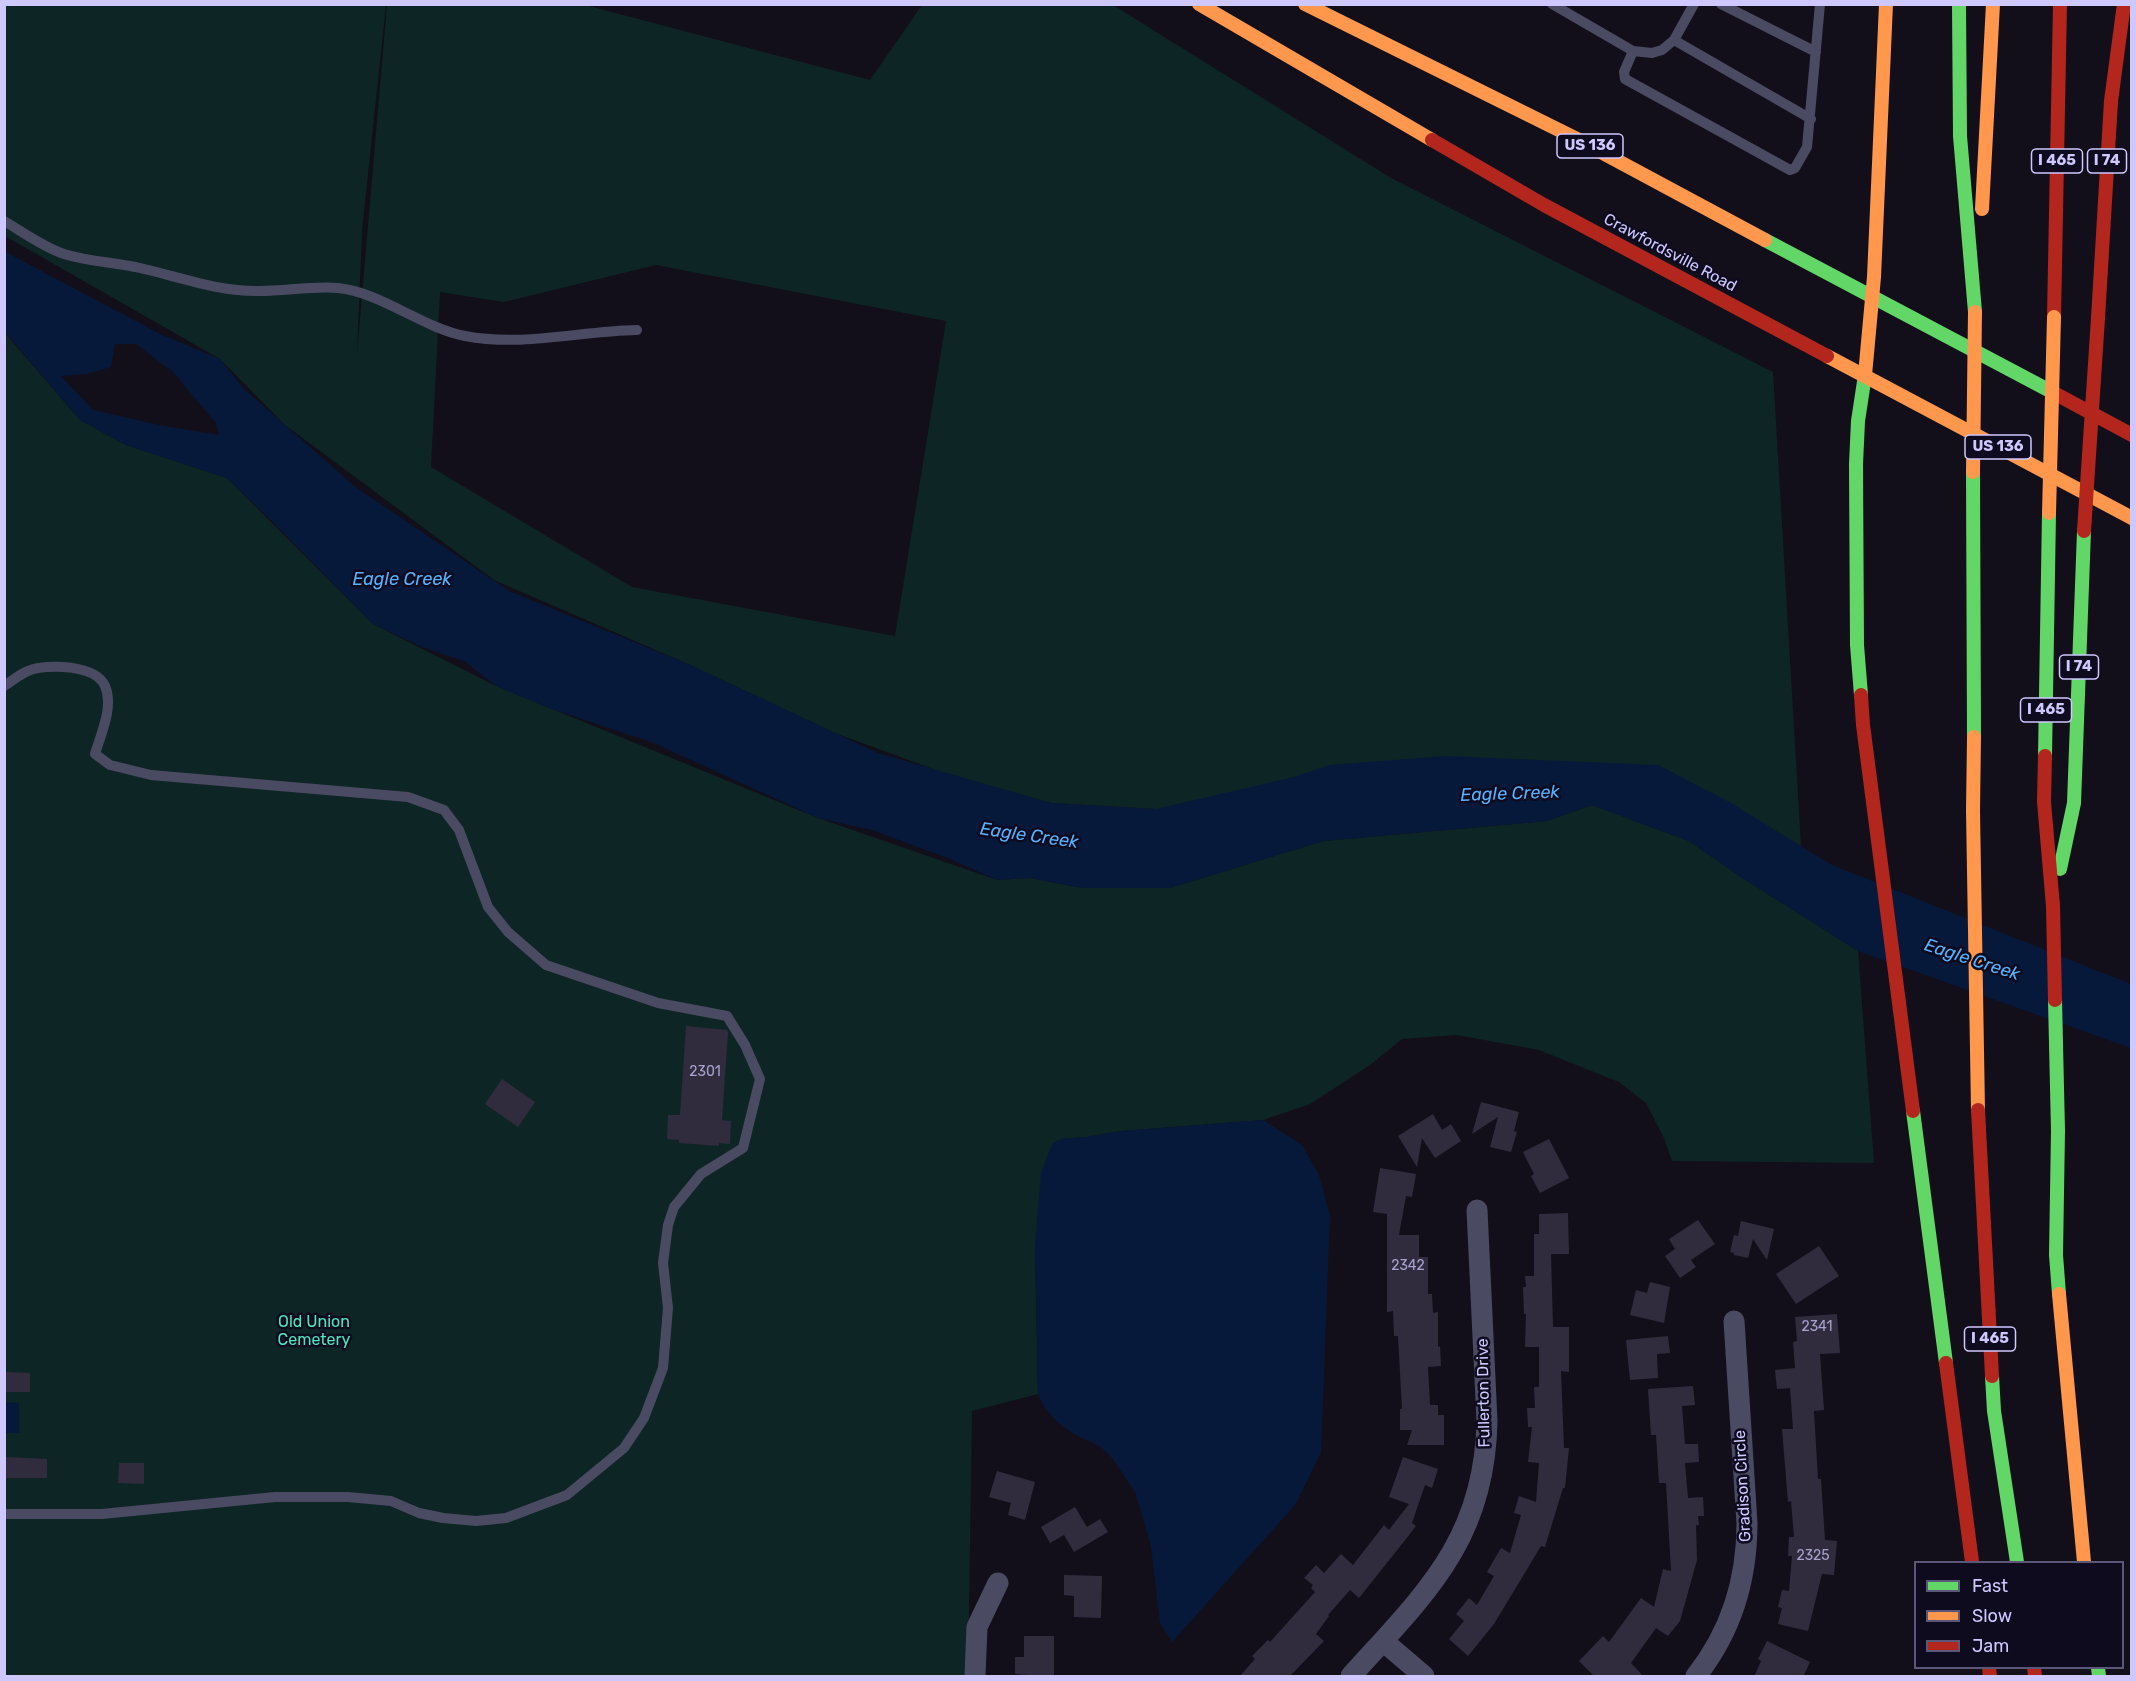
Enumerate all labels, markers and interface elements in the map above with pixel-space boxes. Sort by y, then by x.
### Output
road number: US 136 [1557,134,1623,158]
road number: I 465 [2032,149,2082,173]
road number: I 74 [2088,149,2126,173]
street label: Crawfordsville Road [1600,210,1740,296]
road number: US 136 [1965,435,2031,459]
water label: Eagle Creek [352,569,452,591]
road number: I 74 [2060,655,2098,679]
road number: I 465 [2020,698,2072,722]
water label: Eagle Creek [1460,781,1560,807]
water label: Eagle Creek [978,818,1080,854]
water label: Eagle Creek [1922,934,2022,986]
house number: 2301 [689,1064,721,1080]
house number: 2342 [1391,1258,1425,1274]
park label: Old Union Cemetery [278,1312,350,1350]
house number: 2341 [1801,1319,1833,1335]
road number: I 465 [1964,1327,2016,1351]
street label: Fullerton Drive [1473,1338,1495,1448]
street label: Gradison Circle [1730,1429,1756,1543]
house number: 2325 [1796,1548,1830,1564]
legend [1914,1561,2124,1669]
text: Fast [1972,1575,2008,1597]
text: Slow [1972,1605,2012,1627]
text: Jam [1972,1635,2009,1657]

